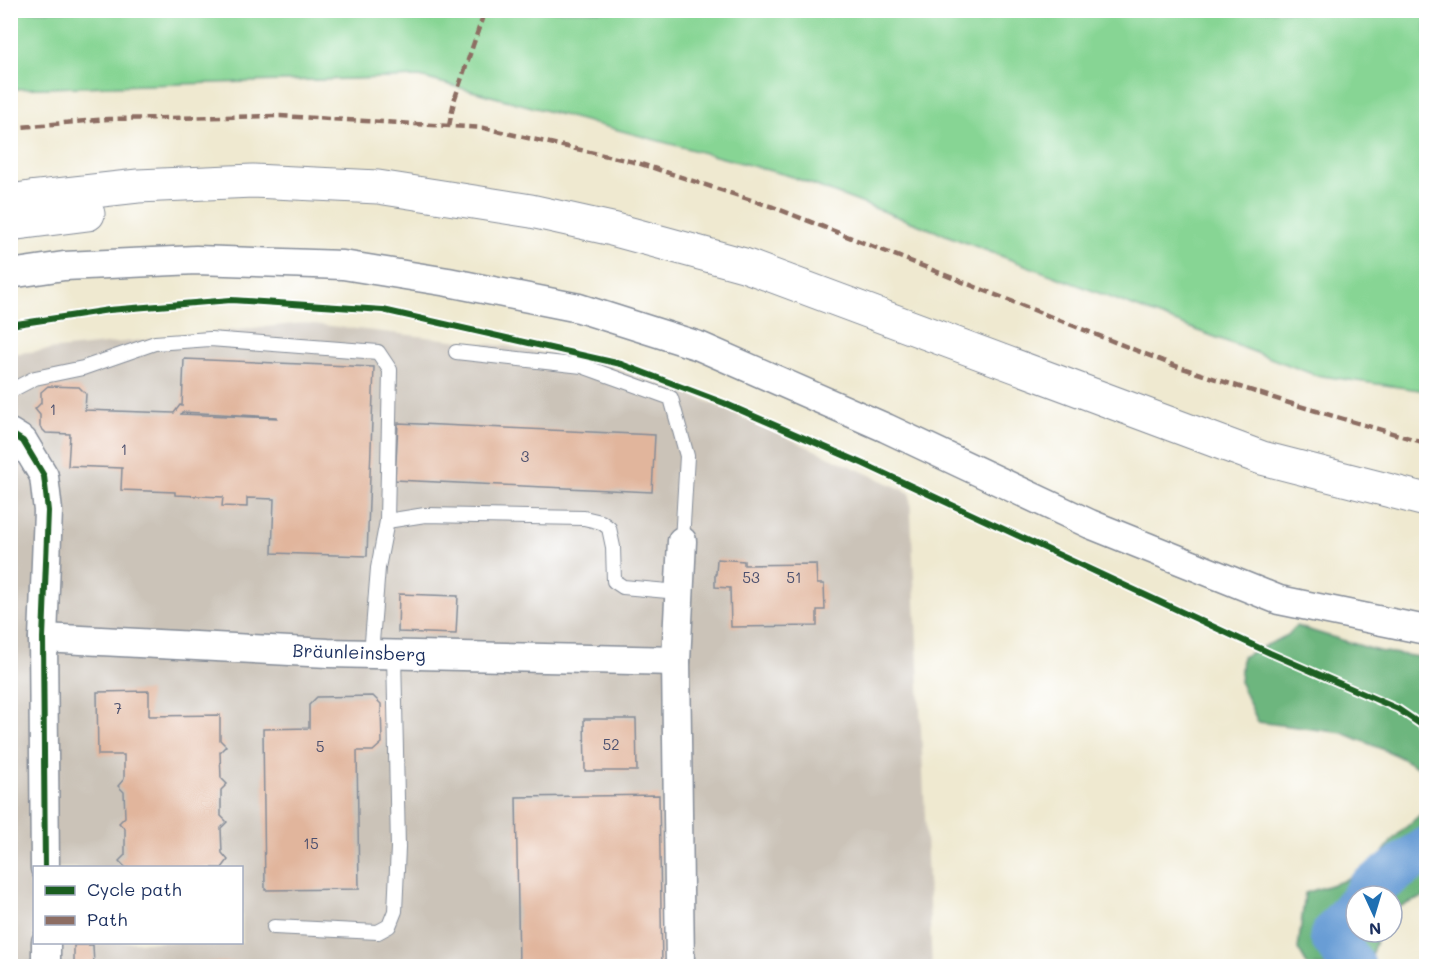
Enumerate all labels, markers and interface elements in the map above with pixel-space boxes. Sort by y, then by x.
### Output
house number: 1 [50,399,56,419]
house number: 1 [121,439,127,459]
house number: 3 [521,446,530,466]
house number: 53 [742,567,760,587]
house number: 51 [786,567,802,587]
street label: Bräunleinsberg [292,638,426,666]
house number: 7 [114,698,122,718]
house number: 52 [602,734,620,754]
house number: 5 [316,736,324,756]
house number: 15 [303,833,319,853]
legend [33,866,243,944]
text: Cycle path [87,877,182,901]
north arrow [1344,884,1404,944]
text: Path [87,907,127,931]
text: N [1368,919,1382,940]

